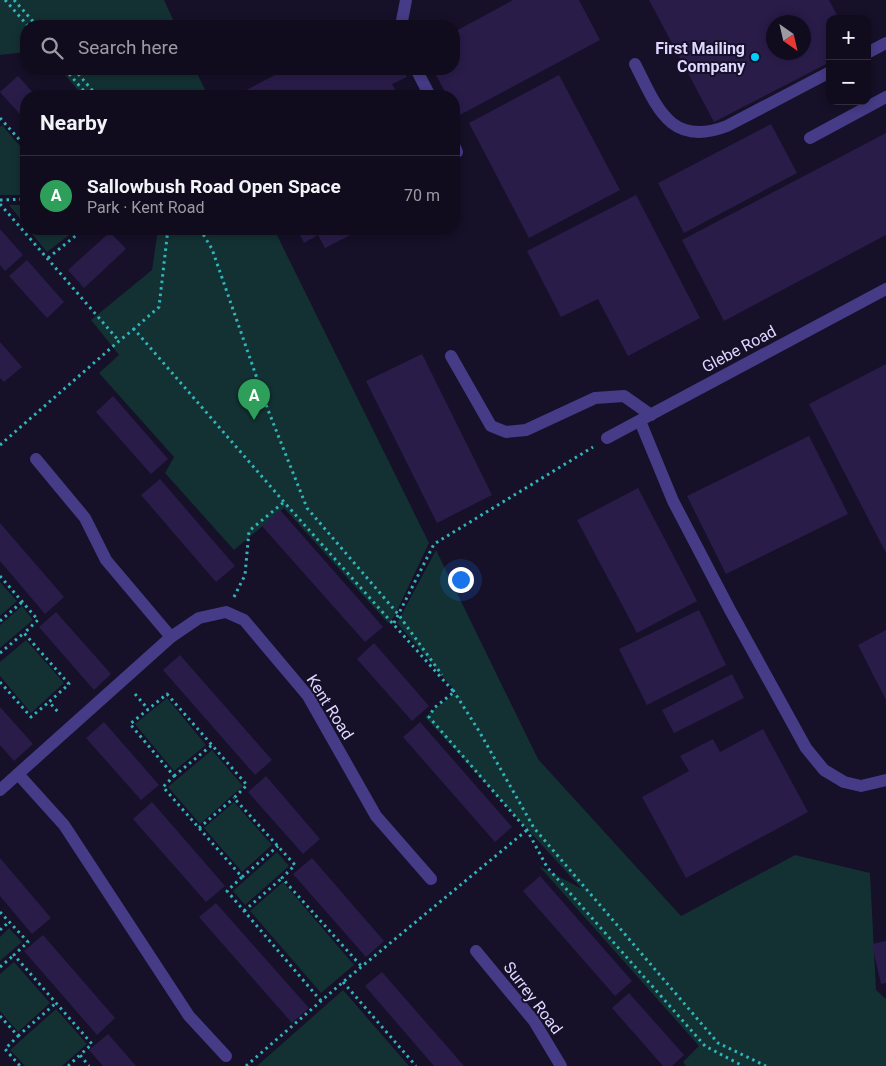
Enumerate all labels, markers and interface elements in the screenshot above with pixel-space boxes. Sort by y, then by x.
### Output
north arrow [766,15,811,60]
map controls [826,15,871,105]
button: + [826,15,871,60]
search box [20,20,460,75]
icon: search [38,34,66,62]
text: Search here [78,36,178,59]
place label: First Mailing Company [655,39,746,76]
marker: First Mailing Company [749,51,761,63]
button: − [826,60,871,105]
text: Nearby [40,111,107,135]
text: Sallowbush Road Open Space [87,175,341,198]
text: A [51,186,61,205]
text: 70 m [404,186,440,205]
text: Park · Kent Road [87,198,204,217]
street label: Glebe Road [699,321,779,377]
pin: A [238,379,270,420]
your location [448,567,474,593]
street label: Kent Road [303,671,357,743]
street label: Surrey Road [500,958,566,1038]

